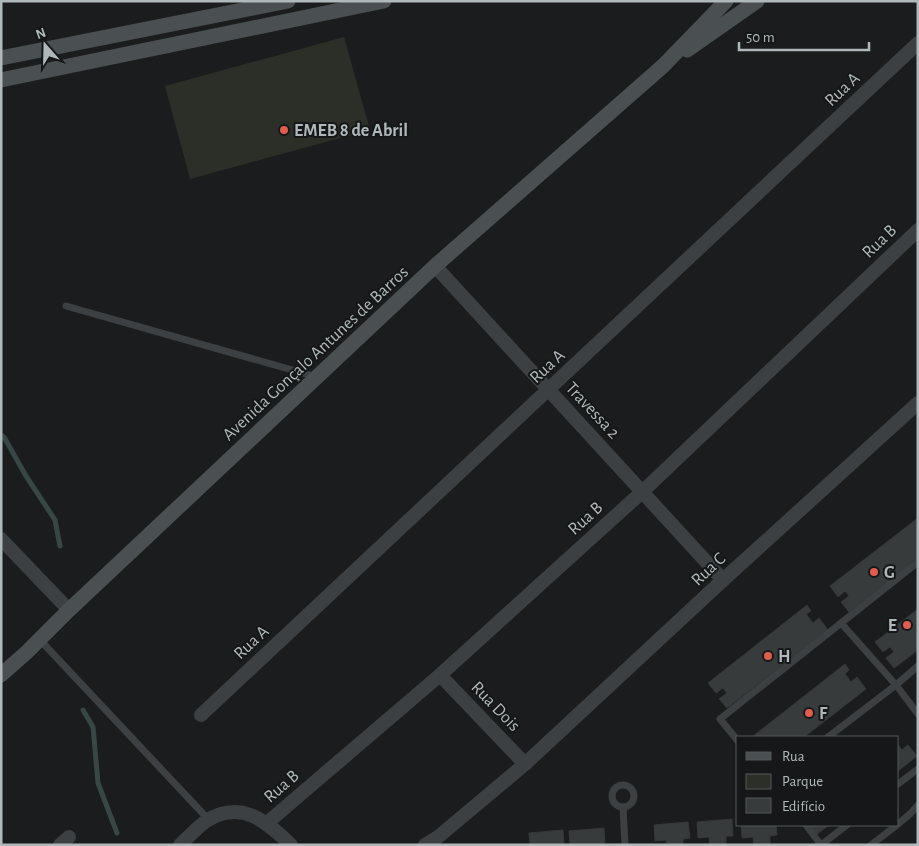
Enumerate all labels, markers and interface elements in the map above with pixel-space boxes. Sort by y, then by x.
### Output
north arrow [20,20,70,70]
scale bar [739,20,869,52]
text: N [34,25,48,42]
text: 50 m [746,30,775,45]
street label: Rua A [822,69,864,110]
place label: EMEB 8 de Abril [294,122,408,140]
marker: EMEB 8 de Abril [278,124,290,136]
street label: Rua B [859,221,900,262]
street label: Avenida Gonçalo Antunes de Barros [219,263,412,444]
street label: Rua A [527,346,569,387]
street label: Travessa 2 [562,379,623,442]
street label: Rua B [565,499,606,539]
street label: Rua C [688,550,729,590]
place label: G [884,564,895,582]
marker: G [868,566,880,578]
place label: E [888,617,897,635]
marker: E [901,619,913,631]
street label: Rua A [231,622,273,663]
place label: H [778,648,791,666]
marker: H [762,650,774,662]
street label: Rua Dois [467,678,523,735]
place label: F [819,705,828,723]
marker: F [803,707,815,719]
legend [736,736,899,826]
text: Rua [782,749,805,764]
street label: Rua B [261,767,303,807]
text: Parque [782,774,823,789]
text: Edifício [782,799,825,814]

